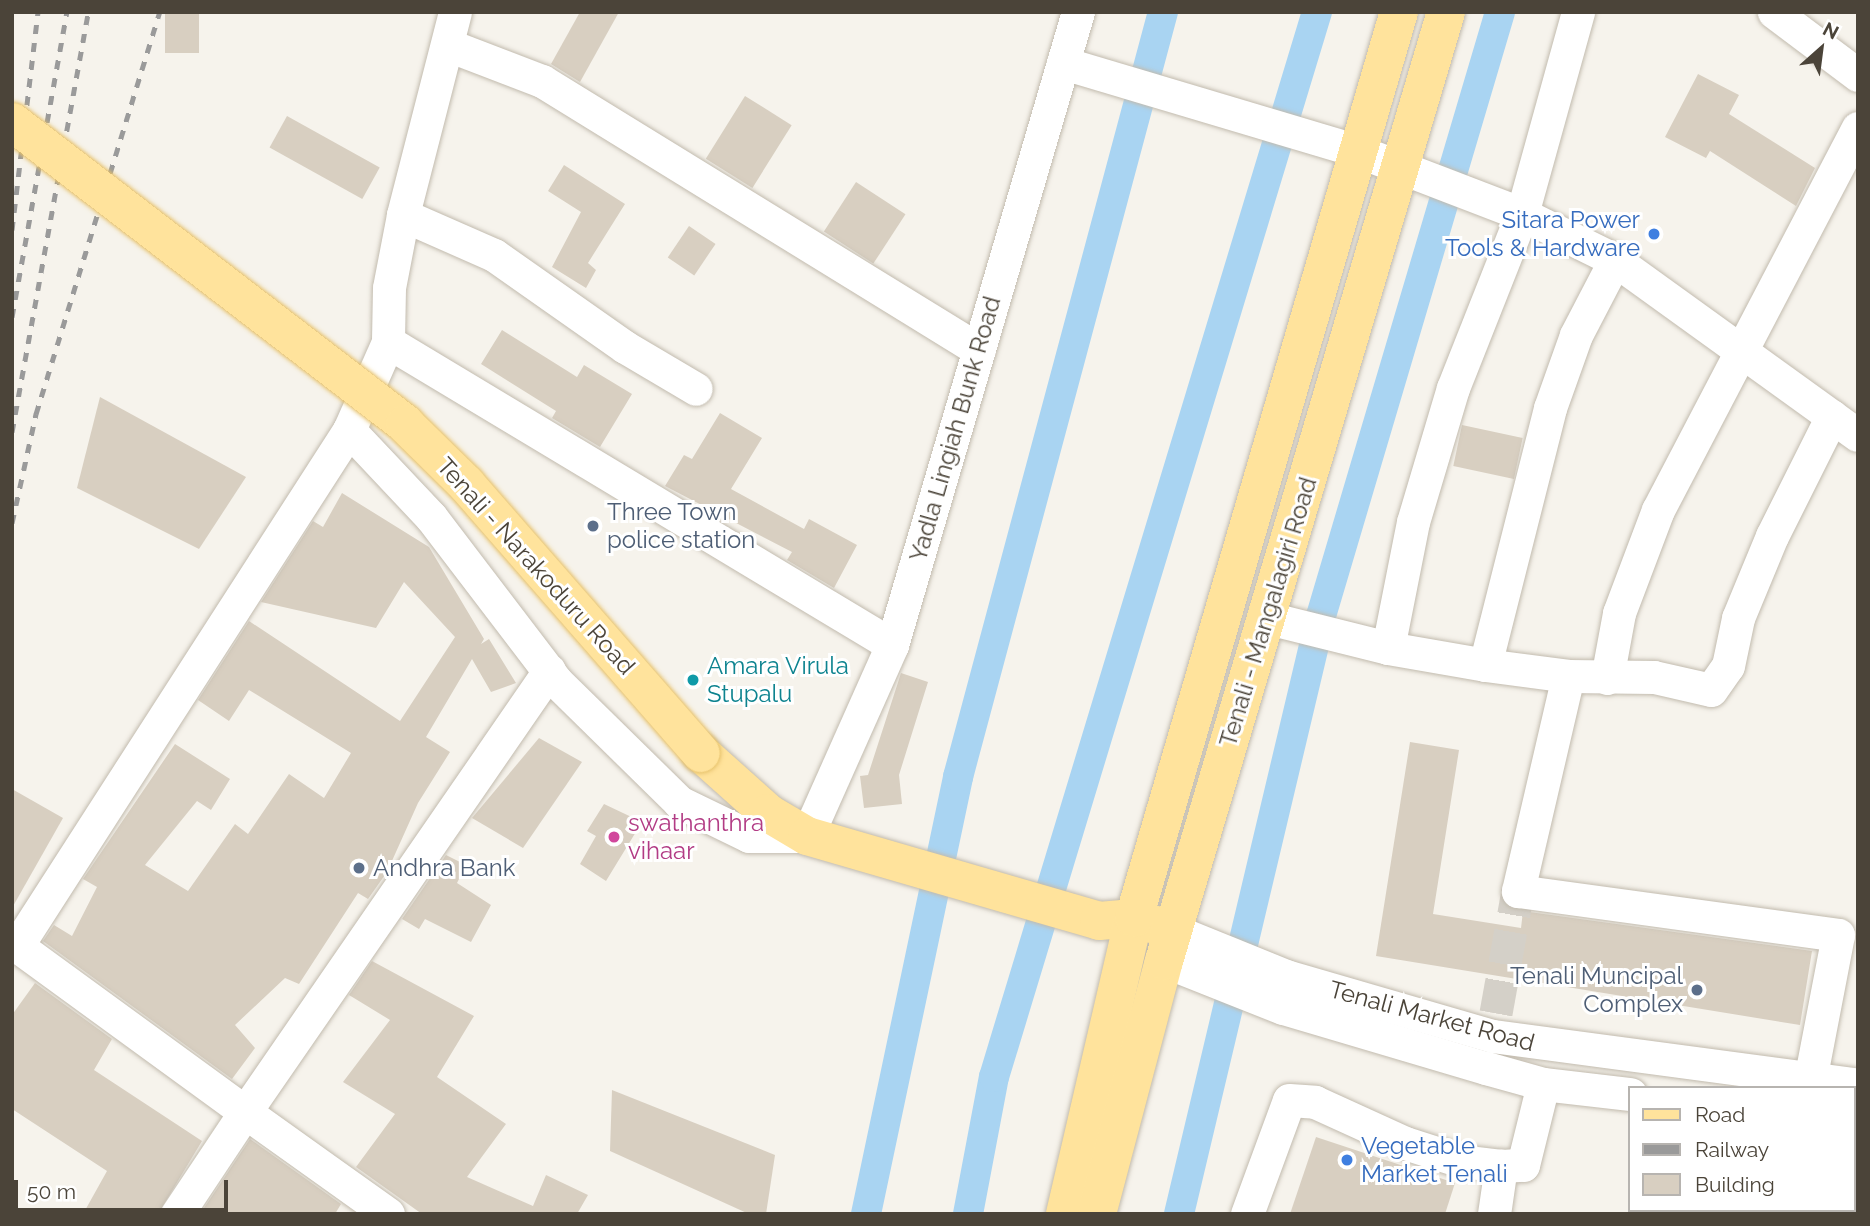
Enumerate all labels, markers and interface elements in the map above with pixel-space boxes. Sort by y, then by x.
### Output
north arrow [1786,14,1856,84]
text: N [1819,17,1842,44]
place label: Sitara Power Tools & Hardware [1445,206,1640,262]
marker: Sitara Power Tools & Hardware [1646,226,1662,242]
street label: Yadla Lingiah Bunk Road [903,293,1007,565]
street label: Tenali - Narakoduru Road [431,452,641,680]
street label: Tenali - Mangalagiri Road [1213,474,1323,750]
place label: Three Town police station [607,498,755,554]
marker: Three Town police station [585,518,601,534]
place label: Amara Virula Stupalu [707,652,850,708]
marker: Amara Virula Stupalu [685,672,701,688]
place label: swathanthra vihaar [628,809,764,865]
marker: swathanthra vihaar [606,829,622,845]
place label: Andhra Bank [373,854,515,882]
marker: Andhra Bank [351,860,367,876]
place label: Tenali Muncipal Complex [1510,962,1683,1018]
street label: Tenali Market Road [1326,975,1538,1057]
marker: Tenali Muncipal Complex [1689,982,1705,998]
legend [1629,1086,1856,1212]
text: Road [1695,1102,1745,1127]
place label: Vegetable Market Tenali [1361,1132,1509,1188]
text: Railway [1695,1137,1769,1162]
marker: Vegetable Market Tenali [1339,1152,1355,1168]
scale bar [18,1166,231,1210]
text: Building [1695,1172,1775,1197]
text: 50 m [27,1179,76,1204]

